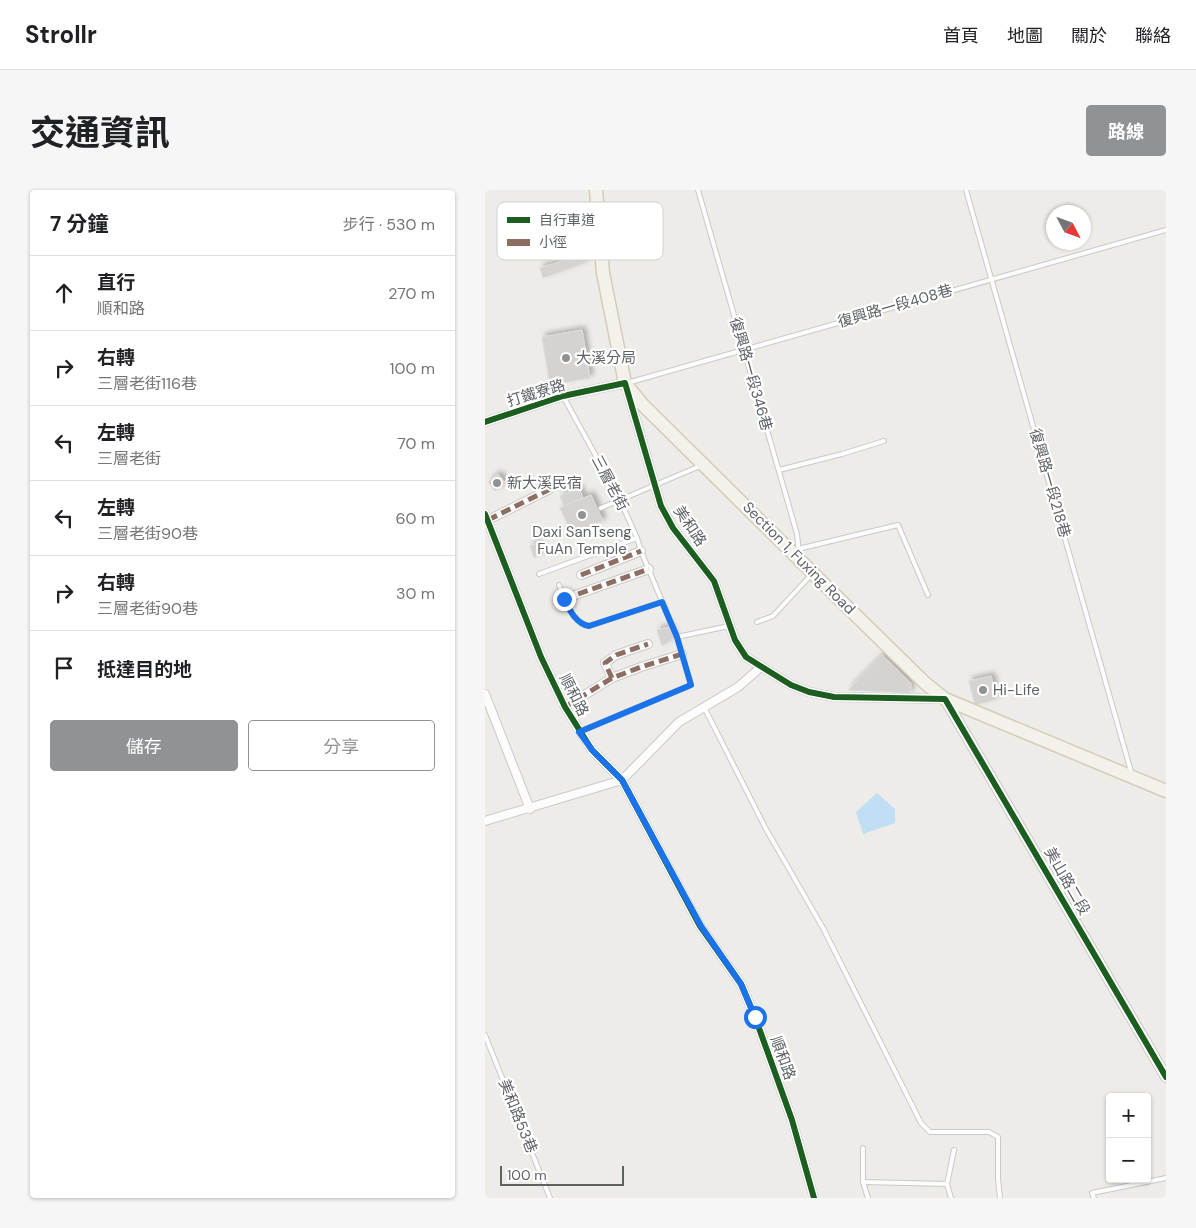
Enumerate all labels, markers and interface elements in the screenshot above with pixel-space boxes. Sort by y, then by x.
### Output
text: Strollr [25,19,97,50]
text: 首頁 [943,24,979,48]
text: 地圖 [1007,24,1043,48]
text: 關於 [1071,24,1107,48]
text: 聯絡 [1135,24,1171,48]
button: 路線 [1086,105,1166,156]
text: 交通資訊 [30,110,170,156]
legend [497,202,663,260]
north arrow [1046,205,1091,250]
text: 7 分鐘 [50,210,108,238]
text: 自行車道 [539,211,595,229]
text: 步行 · 530 m [343,214,435,235]
text: 小徑 [539,233,567,251]
text: 直行 [97,270,135,295]
icon: ahead [50,279,78,307]
street label: 復興路一段408巷 [835,280,955,332]
text: 270 m [388,283,435,304]
text: 順和路 [97,298,145,319]
street label: 復興路一段346巷 [725,315,777,433]
text: 右轉 [97,345,135,370]
place label: 大溪分局 [576,348,636,368]
marker: 大溪分局 [560,352,572,364]
icon: right [50,354,78,382]
text: 100 m [390,358,435,379]
text: 三層老街116巷 [97,373,197,394]
street label: 打鐵寮路 [504,375,568,411]
text: 左轉 [97,420,135,445]
street label: 復興路一段218巷 [1025,426,1075,540]
icon: left [50,429,78,457]
text: 70 m [397,433,435,454]
text: 三層老街 [97,448,161,469]
street label: 三層老街 [587,452,633,514]
place label: 新大溪民宿 [507,473,582,493]
marker: 新大溪民宿 [491,477,503,489]
text: 左轉 [97,495,135,520]
street label: Section 1, Fuxing Road [738,497,860,619]
street label: 美和路 [669,502,711,550]
icon: left [50,504,78,532]
text: 60 m [395,508,435,529]
marker: Daxi SanTseng FuAn Temple [576,509,588,521]
place label: Daxi SanTseng FuAn Temple [532,522,632,559]
text: 三層老街90巷 [97,523,198,544]
text: 右轉 [97,570,135,595]
icon: right [50,579,78,607]
text: 30 m [396,583,435,604]
route end [553,588,576,611]
text: 三層老街90巷 [97,598,198,619]
icon: arrive [50,654,78,682]
text: 抵達目的地 [97,657,192,682]
street label: 順和路 [555,670,593,720]
place label: Hi-Life [993,680,1040,700]
marker: Hi-Life [977,684,989,696]
button: 儲存 [50,720,238,771]
button: 分享 [248,720,435,771]
street label: 美山路二段 [1040,844,1094,918]
route start [744,1006,767,1029]
street label: 順和路 [766,1033,800,1083]
street label: 美和路53巷 [494,1076,542,1156]
map controls [1106,1093,1151,1183]
button: + [1106,1093,1151,1138]
button: − [1106,1138,1151,1183]
scale bar [500,1163,624,1186]
text: 100 m [507,1166,547,1184]

